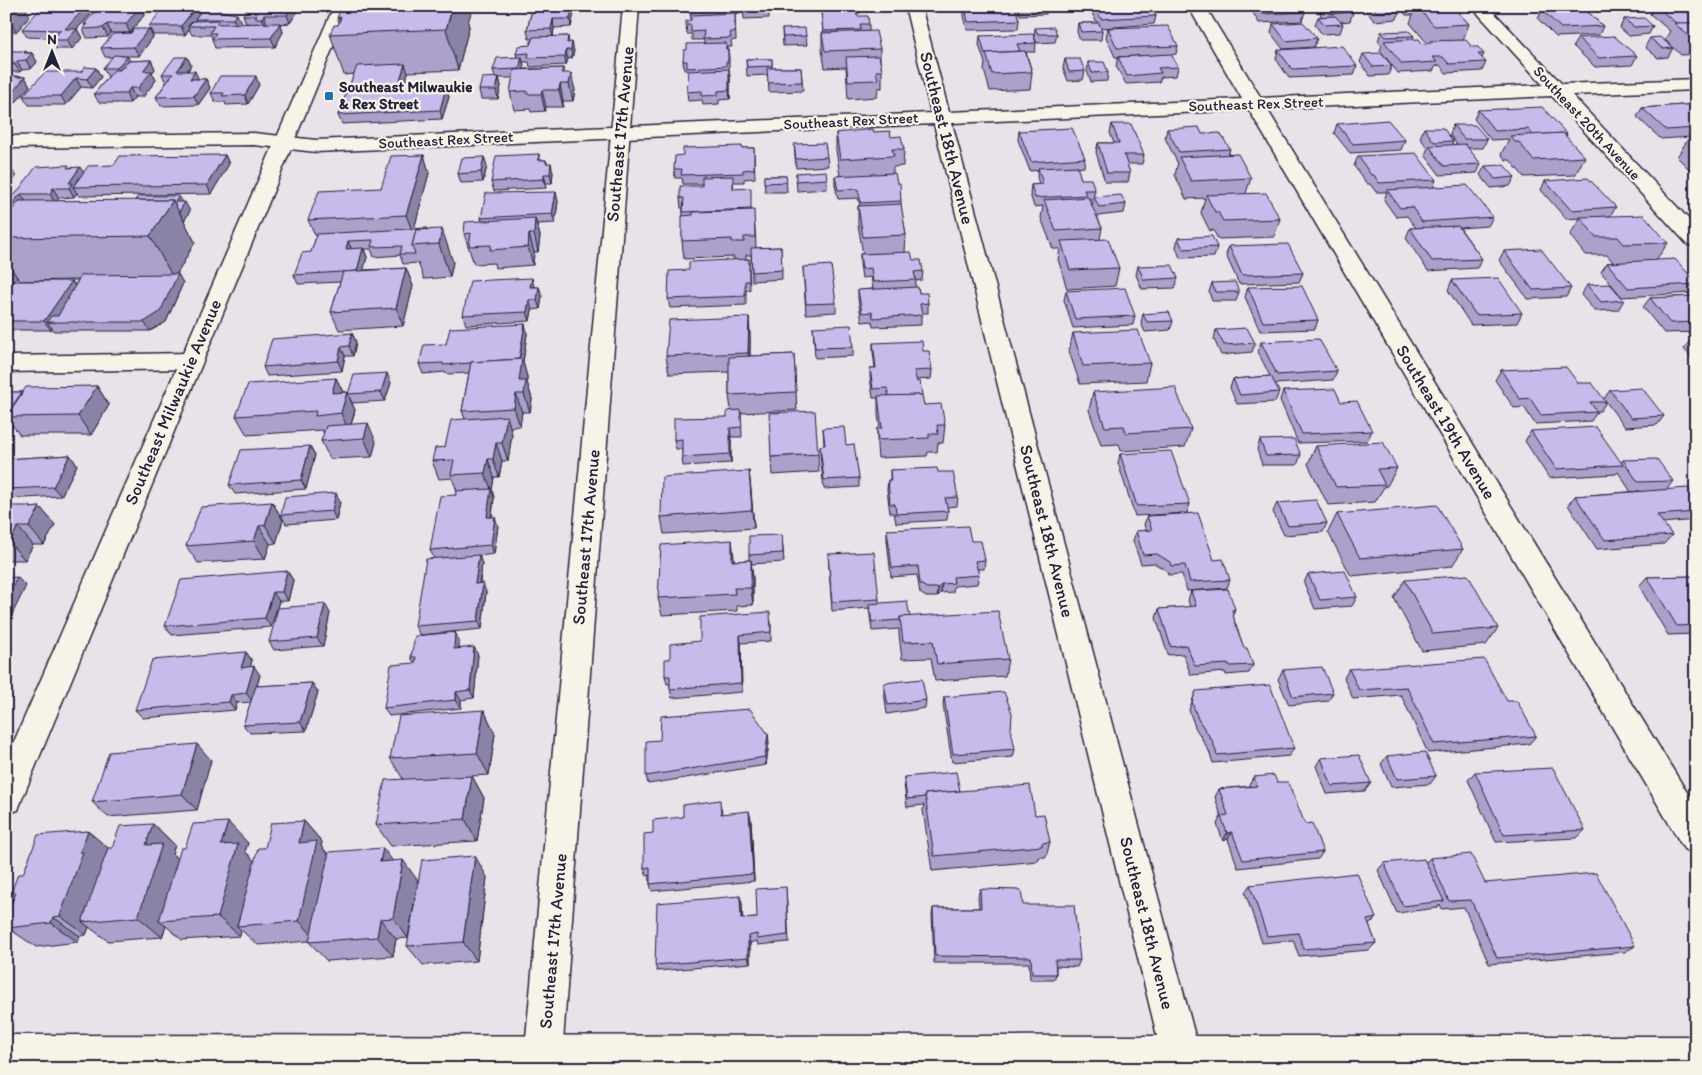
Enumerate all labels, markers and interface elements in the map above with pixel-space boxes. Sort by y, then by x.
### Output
north arrow [28,28,78,78]
text: N [47,31,57,48]
street label: Southeast 17th Avenue [601,45,639,223]
street label: Southeast 18th Avenue [915,49,979,227]
street label: Southeast 20th Avenue [1529,62,1645,184]
place label: Southeast Milwaukie & Rex Street [339,78,472,113]
marker: Southeast Milwaukie & Rex Street [323,90,335,102]
street label: Southeast Rex Street [1188,93,1324,115]
street label: Southeast Rex Street [783,108,919,134]
street label: Southeast Rex Street [378,127,514,153]
street label: Southeast Milwaukie Avenue [120,296,226,508]
street label: Southeast 19th Avenue [1391,341,1501,503]
street label: Southeast 18th Avenue [1015,442,1079,620]
street label: Southeast 17th Avenue [567,448,605,626]
street label: Southeast 18th Avenue [1115,834,1179,1012]
street label: Southeast 17th Avenue [534,852,572,1030]

